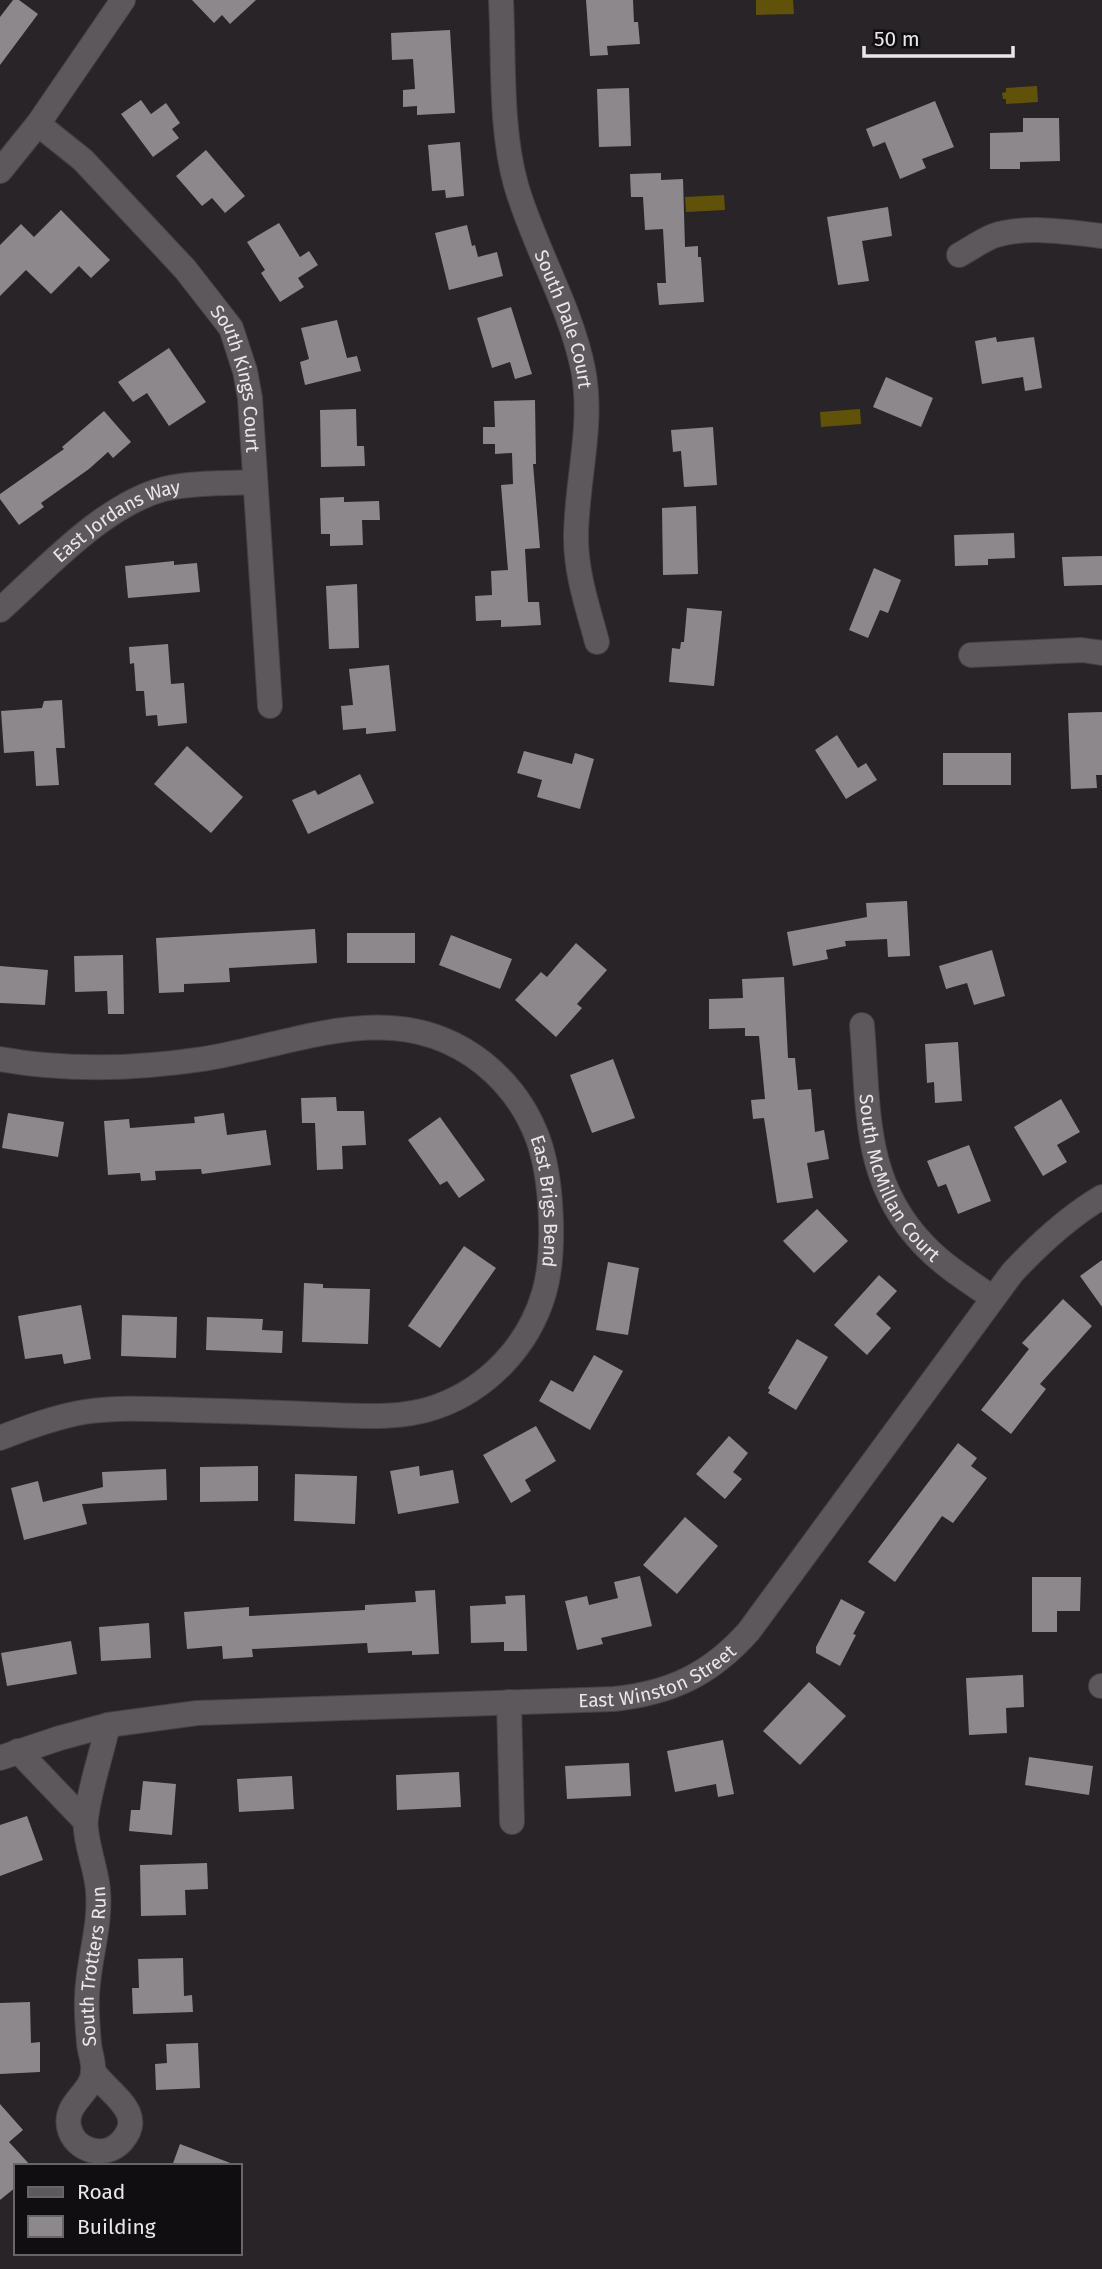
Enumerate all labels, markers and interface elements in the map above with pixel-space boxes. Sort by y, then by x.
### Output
scale bar [864,14,1013,58]
text: 50 m [874,26,920,52]
street label: South Dale Court [529,246,597,390]
street label: South Kings Court [205,300,265,453]
street label: East Jordans Way [48,475,182,567]
street label: South McMillan Court [855,1093,945,1267]
street label: East Brigs Bend [525,1132,562,1268]
street label: East Winston Street [578,1640,741,1712]
street label: South Trotters Run [76,1885,110,2047]
legend [14,2164,242,2255]
text: Road [77,2179,125,2205]
text: Building [77,2214,156,2240]

